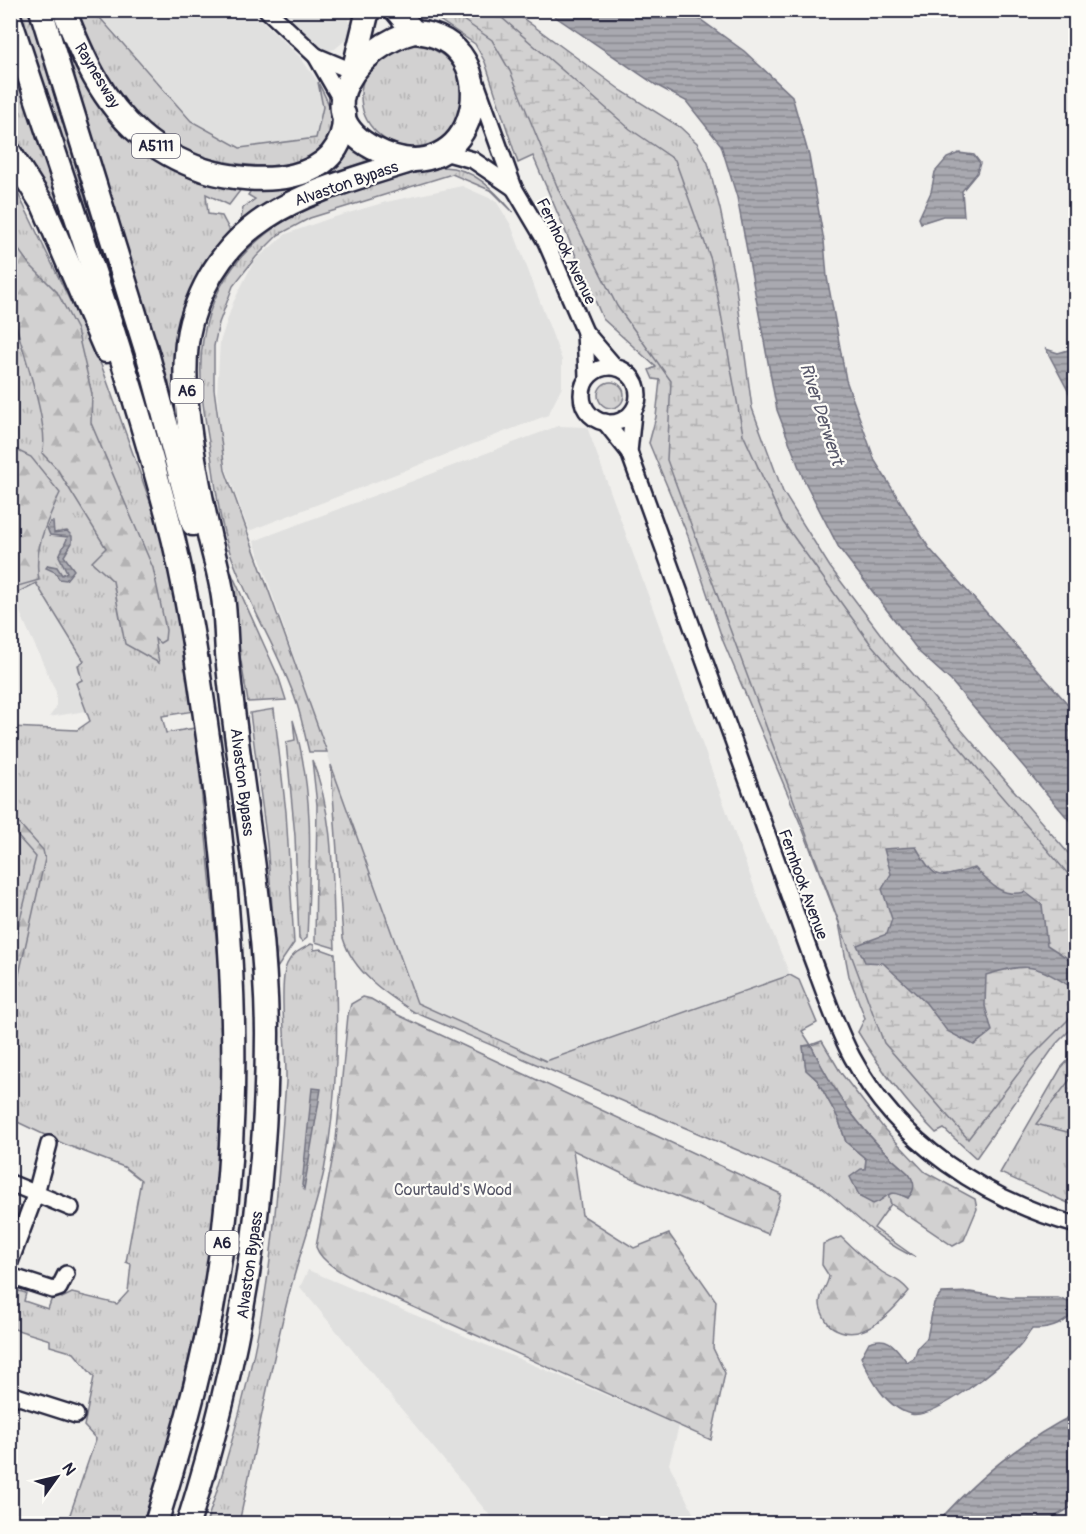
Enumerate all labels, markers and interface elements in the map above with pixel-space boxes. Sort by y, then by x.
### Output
street label: Raynesway [70,39,125,112]
road number: A5111 [132,134,180,158]
street label: Alvaston Bypass [292,157,401,211]
street label: Fernhook Avenue [532,195,601,308]
water label: River Derwent [794,360,849,470]
road number: A6 [170,379,204,403]
street label: Alvaston Bypass [225,727,259,837]
street label: Fernhook Avenue [774,827,832,942]
park label: Courtauld's Wood [394,1180,512,1200]
street label: Alvaston Bypass [233,1210,267,1320]
road number: A6 [206,1231,238,1255]
north arrow [27,1447,87,1507]
text: N [57,1459,80,1479]

